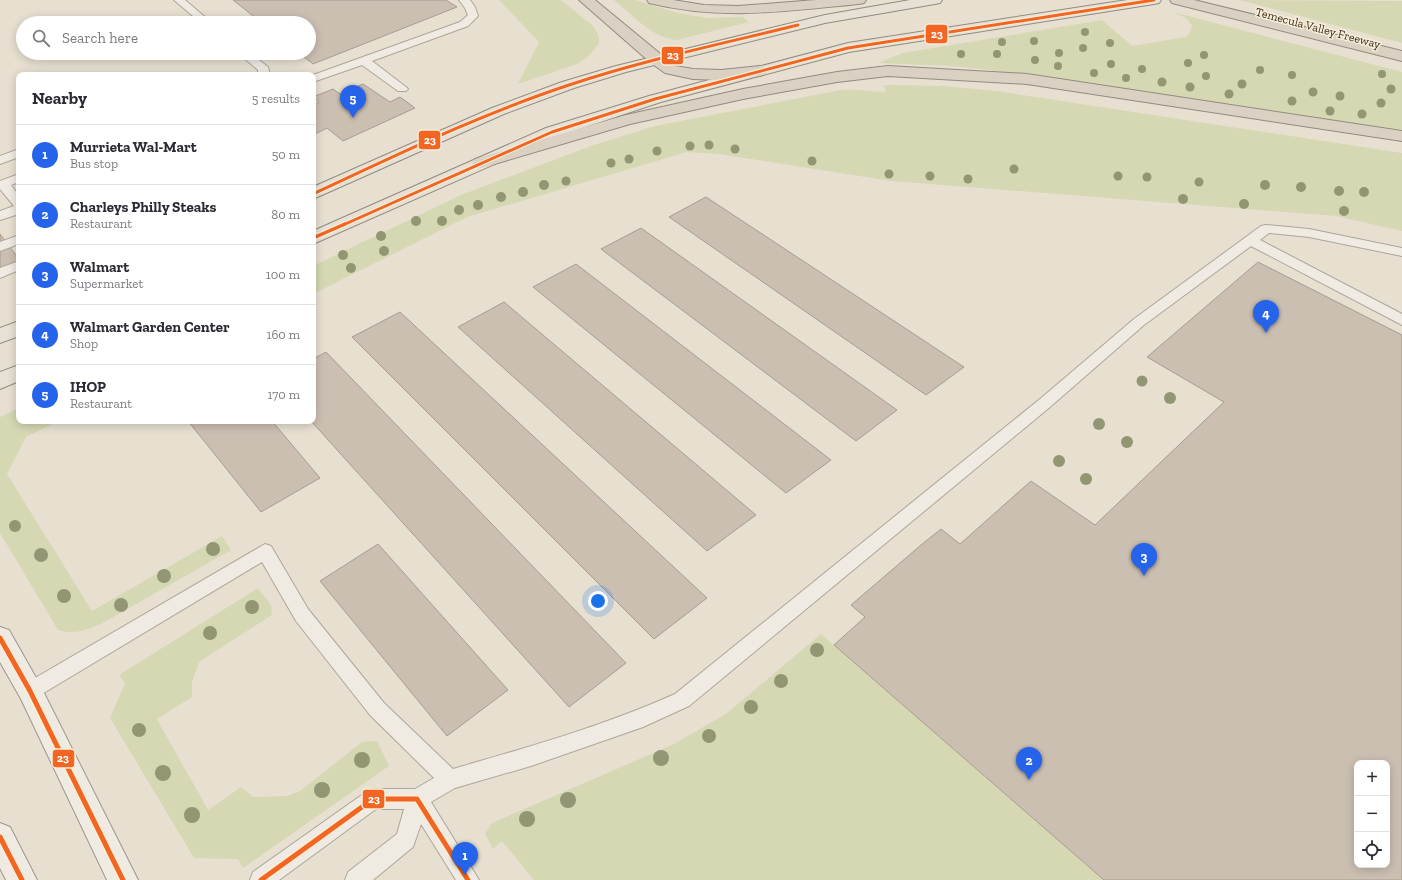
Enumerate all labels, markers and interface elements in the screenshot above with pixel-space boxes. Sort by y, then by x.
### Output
street label: Temecula Valley Freeway [1254,5,1383,52]
search box [16,16,316,60]
line badge: 23 [925,24,948,44]
icon: search [30,27,52,49]
text: 23 [931,28,943,41]
text: Search here [62,29,138,47]
line badge: 23 [661,46,684,65]
text: 23 [667,49,679,62]
pin: 5 [340,85,366,118]
text: Nearby [32,88,87,108]
text: 5 results [252,91,300,106]
line badge: 23 [418,130,441,150]
text: 23 [424,134,436,147]
text: Murrieta Wal-Mart [70,138,197,156]
text: 1 [42,147,48,162]
text: 50 m [272,147,300,162]
text: Bus stop [70,156,118,171]
text: Charleys Philly Steaks [70,198,216,216]
text: 2 [42,207,48,222]
text: 80 m [271,207,300,222]
text: Restaurant [70,216,132,231]
text: Walmart [70,258,129,276]
text: 3 [42,267,48,282]
text: 100 m [266,267,300,282]
text: Supermarket [70,276,143,291]
pin: 4 [1253,300,1279,333]
text: Walmart Garden Center [70,318,230,336]
text: 4 [41,327,49,342]
text: 160 m [266,327,300,342]
text: Shop [70,336,98,351]
text: IHOP [70,378,106,396]
text: 5 [42,387,48,402]
text: 170 m [267,387,300,402]
text: Restaurant [70,396,132,411]
pin: 3 [1131,543,1157,576]
your location [588,591,608,611]
pin: 2 [1016,747,1042,780]
line badge: 23 [52,749,75,768]
text: 23 [57,752,69,765]
map controls [1354,760,1390,868]
button: + [1354,760,1390,796]
line badge: 23 [362,789,385,809]
text: 23 [368,793,380,806]
button: − [1354,796,1390,832]
button: locate [1354,832,1390,868]
pin: 1 [452,842,478,875]

